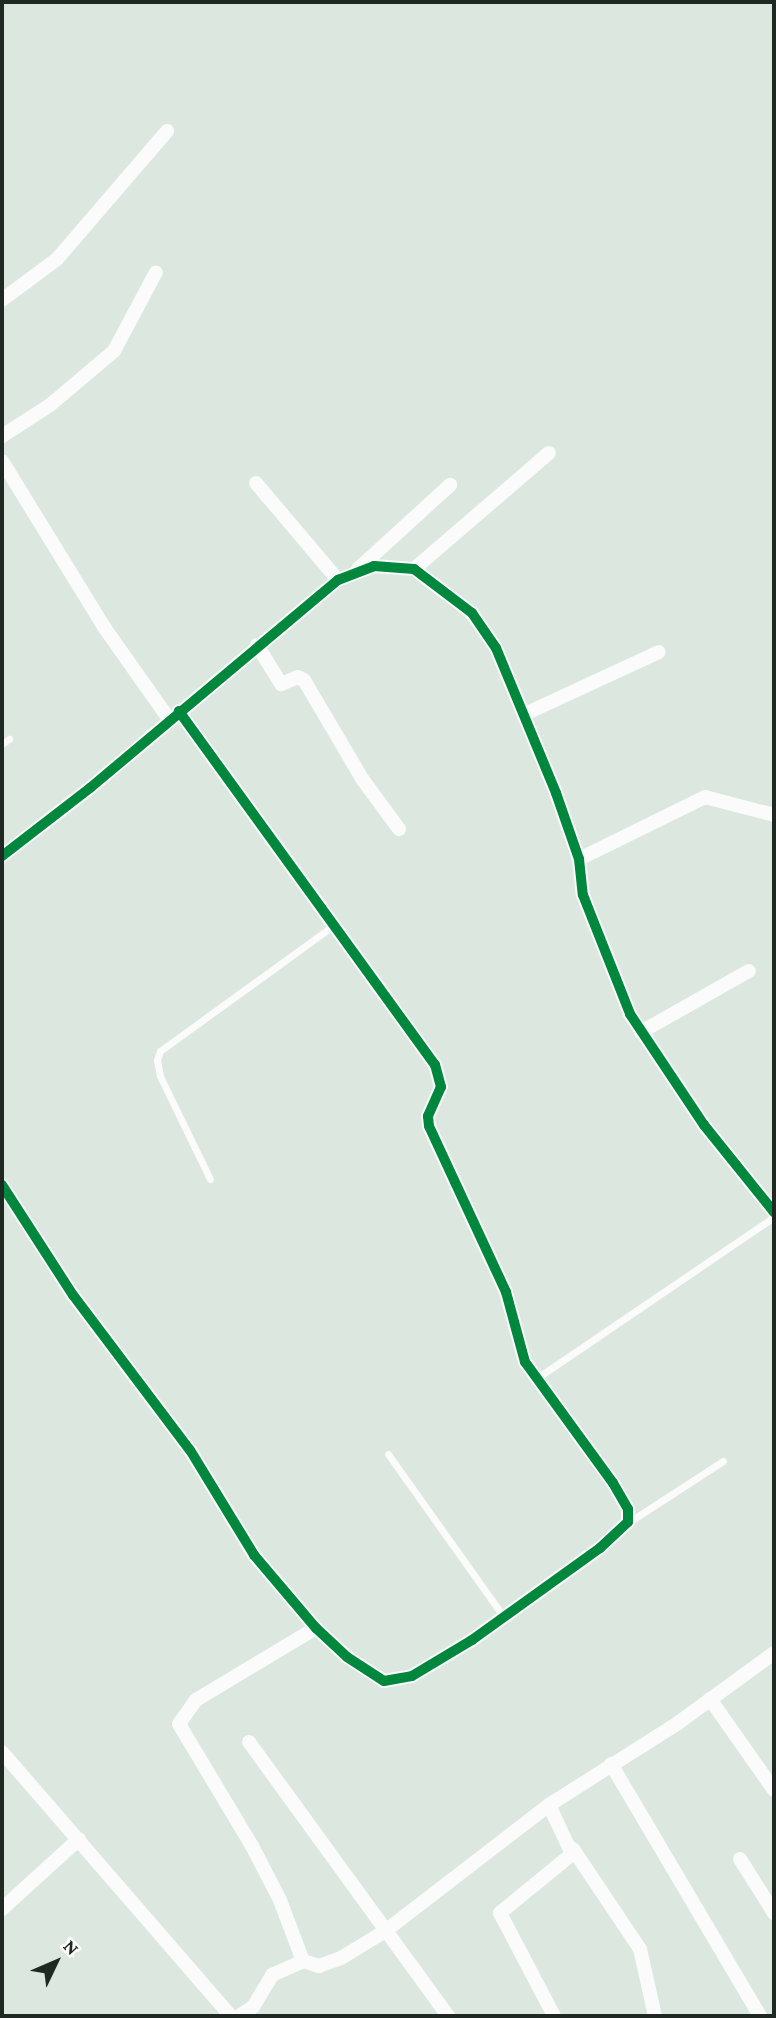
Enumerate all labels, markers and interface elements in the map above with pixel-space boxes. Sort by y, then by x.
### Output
north arrow [21,1927,91,1997]
text: N [59,1935,84,1959]

